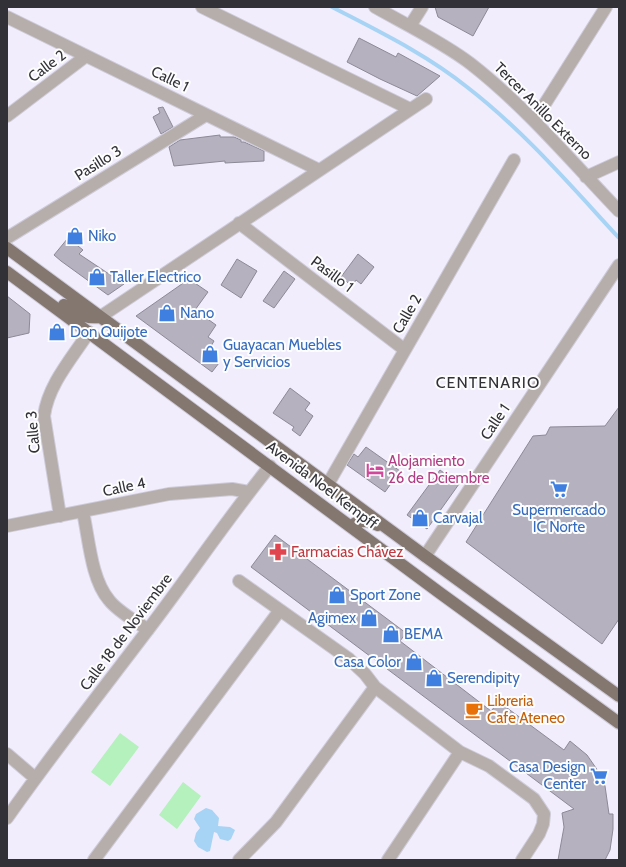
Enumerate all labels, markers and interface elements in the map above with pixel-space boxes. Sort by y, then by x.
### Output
street label: Calle 2 [25,46,69,86]
street label: Tercer Anillo Externo [491,59,595,163]
street label: Calle 1 [148,62,192,96]
street label: Pasillo 3 [71,142,125,184]
shop icon: Niko [65,226,85,246]
place label: Niko [88,227,116,245]
street label: Pasillo 1 [307,252,357,296]
shop icon: Taller Electrico [87,267,107,287]
place label: Taller Electrico [110,268,201,286]
street label: Calle 2 [389,291,425,337]
shop icon: Nano [157,303,177,323]
place label: Nano [180,304,214,322]
shop icon: Don Quijote [47,322,67,342]
place label: Don Quijote [70,323,148,341]
place label: Guayacan Muebles y Servicios [223,336,341,371]
shop icon: Guayacan Muebles y Servicios [200,344,220,364]
district label: CENTENARIO [436,373,540,392]
street label: Calle 1 [477,401,513,443]
street label: Calle 3 [22,410,44,454]
street label: Avenida Noel Kempff [263,437,381,533]
place label: Alojamiento 26 de Dciembre [388,452,490,487]
hotel icon: Alojamiento 26 de Dciembre [365,460,385,480]
street label: Calle 4 [101,474,147,500]
supermarket icon: Supermercado IC Norte [549,479,569,499]
place label: Supermercado IC Norte [512,501,606,536]
shop icon: Carvajal [410,508,430,528]
place label: Carvajal [433,509,483,527]
pharmacy icon: Farmacias Chávez [268,542,288,562]
place label: Farmacias Chávez [291,543,403,561]
street label: Calle 18 de Noviembre [76,570,176,694]
shop icon: Sport Zone [327,585,347,605]
place label: Sport Zone [350,586,421,604]
shop icon: Agimex [359,608,379,628]
place label: Agimex [308,609,356,627]
shop icon: BEMA [381,624,401,644]
place label: BEMA [404,625,443,643]
shop icon: Casa Color [404,652,424,672]
place label: Casa Color [334,653,401,671]
shop icon: Serendipity [424,668,444,688]
place label: Serendipity [447,669,520,687]
place label: Libreria Cafe Ateneo [487,692,565,727]
cafe icon: Libreria Cafe Ateneo [464,700,484,720]
place label: Casa Design Center [509,758,586,793]
supermarket icon: Casa Design Center [589,766,609,786]

